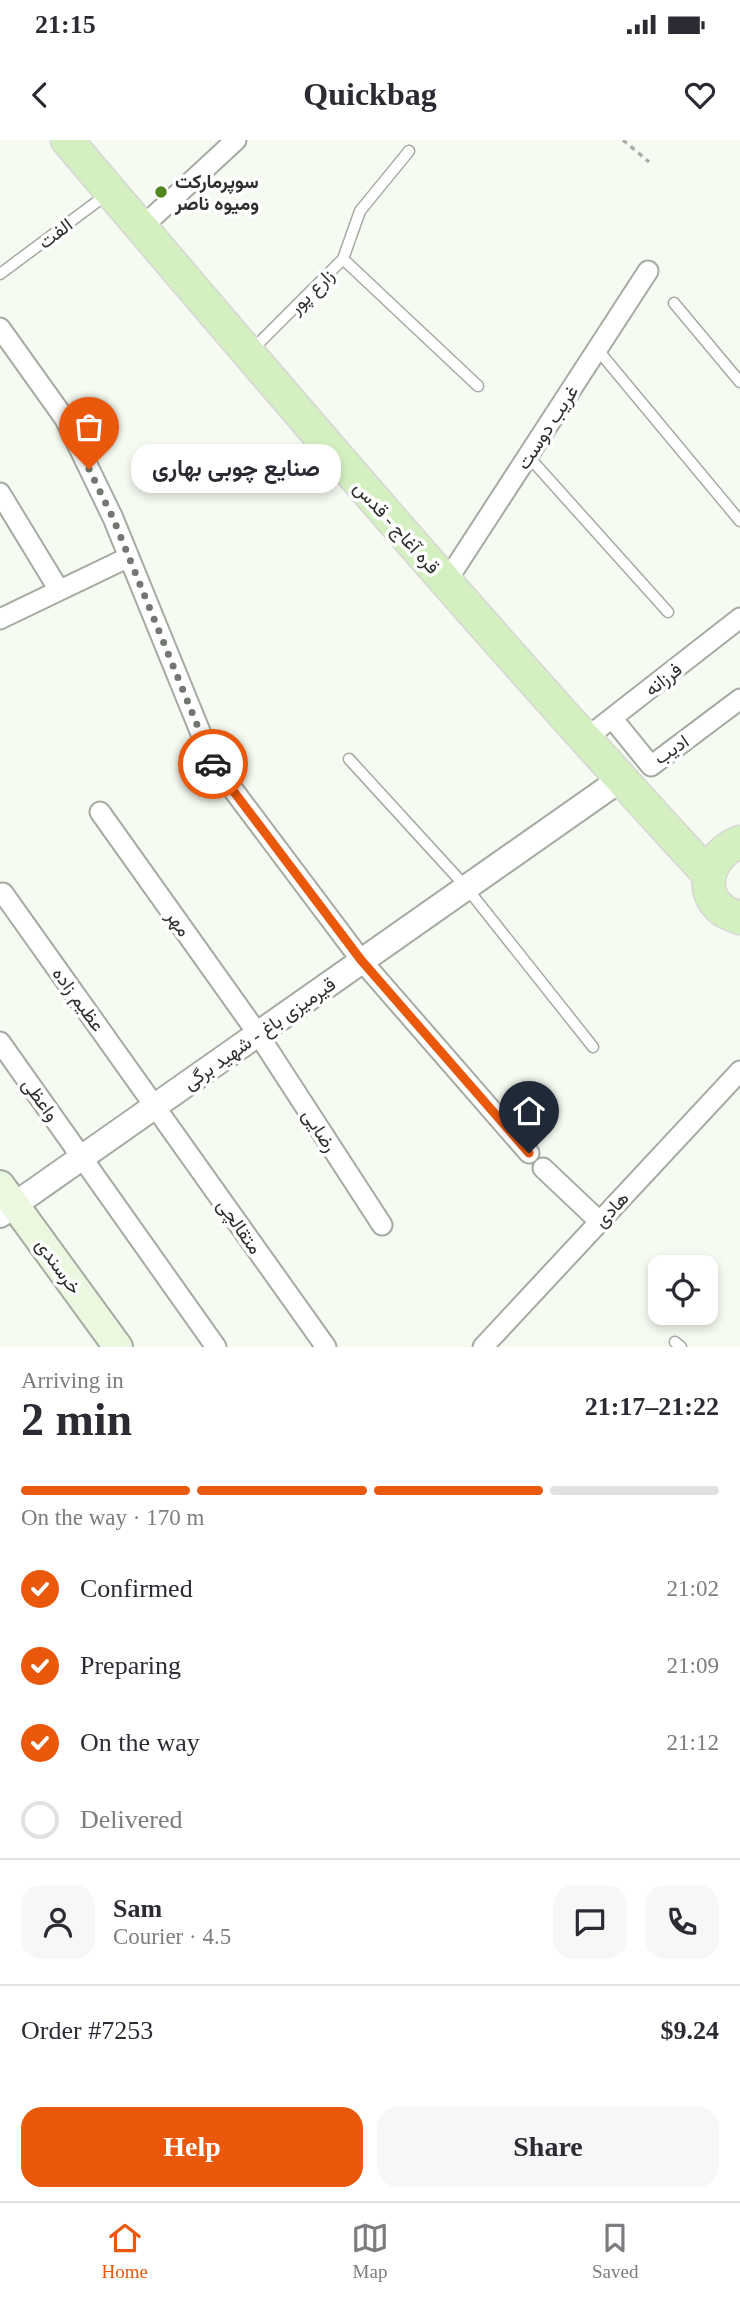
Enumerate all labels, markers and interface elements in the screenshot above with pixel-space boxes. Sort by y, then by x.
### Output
text: 21:15 [35,10,96,39]
icon: back [21,76,59,114]
text: Quickbag [303,76,437,112]
icon: heart [681,76,719,114]
place label: سوپرمارکت ومیوه ناصر [174,171,259,216]
marker: سوپرمارکت ومیوه ناصر [153,184,169,200]
street label: الفت [34,214,76,253]
street label: زارع پور [284,265,340,321]
street label: غریب دوست [513,381,583,474]
pin [59,397,119,469]
icon: bag [70,408,108,446]
callout: صنایع چوبی بهاری [131,444,341,494]
text: صنایع چوبی بهاری [152,456,320,481]
street label: قره آغاج - قدس [348,477,444,579]
street label: فرزانه [641,659,686,701]
courier [178,729,248,799]
street label: ادیب [650,730,693,769]
icon: car [194,745,232,783]
street label: مهر [161,905,195,941]
street label: عظیم زاده [47,963,109,1037]
street label: قیرمیزی باغ - شهید برگی [179,973,340,1095]
street label: واعظی [17,1074,63,1125]
pin [499,1081,559,1153]
icon: home [510,1092,548,1130]
street label: رضایی [297,1105,341,1156]
street label: هادی [590,1187,634,1232]
street label: متقالچی [211,1195,266,1260]
street label: خرسندی [31,1234,86,1299]
map controls [648,1255,718,1325]
button: locate [648,1255,718,1325]
text: Arriving in [21,1368,124,1393]
text: 21:17–21:22 [585,1392,719,1421]
text: 2 min [21,1394,132,1445]
text: On the way · 170 m [21,1505,204,1530]
icon: check [21,1570,59,1608]
text: Confirmed [80,1574,193,1603]
text: 21:02 [667,1576,719,1601]
icon: check [21,1647,59,1685]
text: Preparing [80,1651,181,1680]
text: 21:09 [667,1653,719,1678]
icon: check [21,1724,59,1762]
text: On the way [80,1728,200,1757]
text: 21:12 [667,1730,719,1755]
text: Delivered [80,1805,183,1834]
button: person [21,1885,95,1959]
button: chat [553,1885,627,1959]
button: phone [645,1885,719,1959]
text: Sam [113,1894,162,1923]
text: Courier · 4.5 [113,1924,231,1949]
text: Order #7253 [21,2016,153,2045]
text: $9.24 [661,2016,719,2045]
button: Help [21,2107,363,2187]
button: Share [377,2107,719,2187]
tab: Home [102,2219,148,2283]
tab: Map [351,2219,389,2283]
tab: Saved [592,2219,638,2283]

